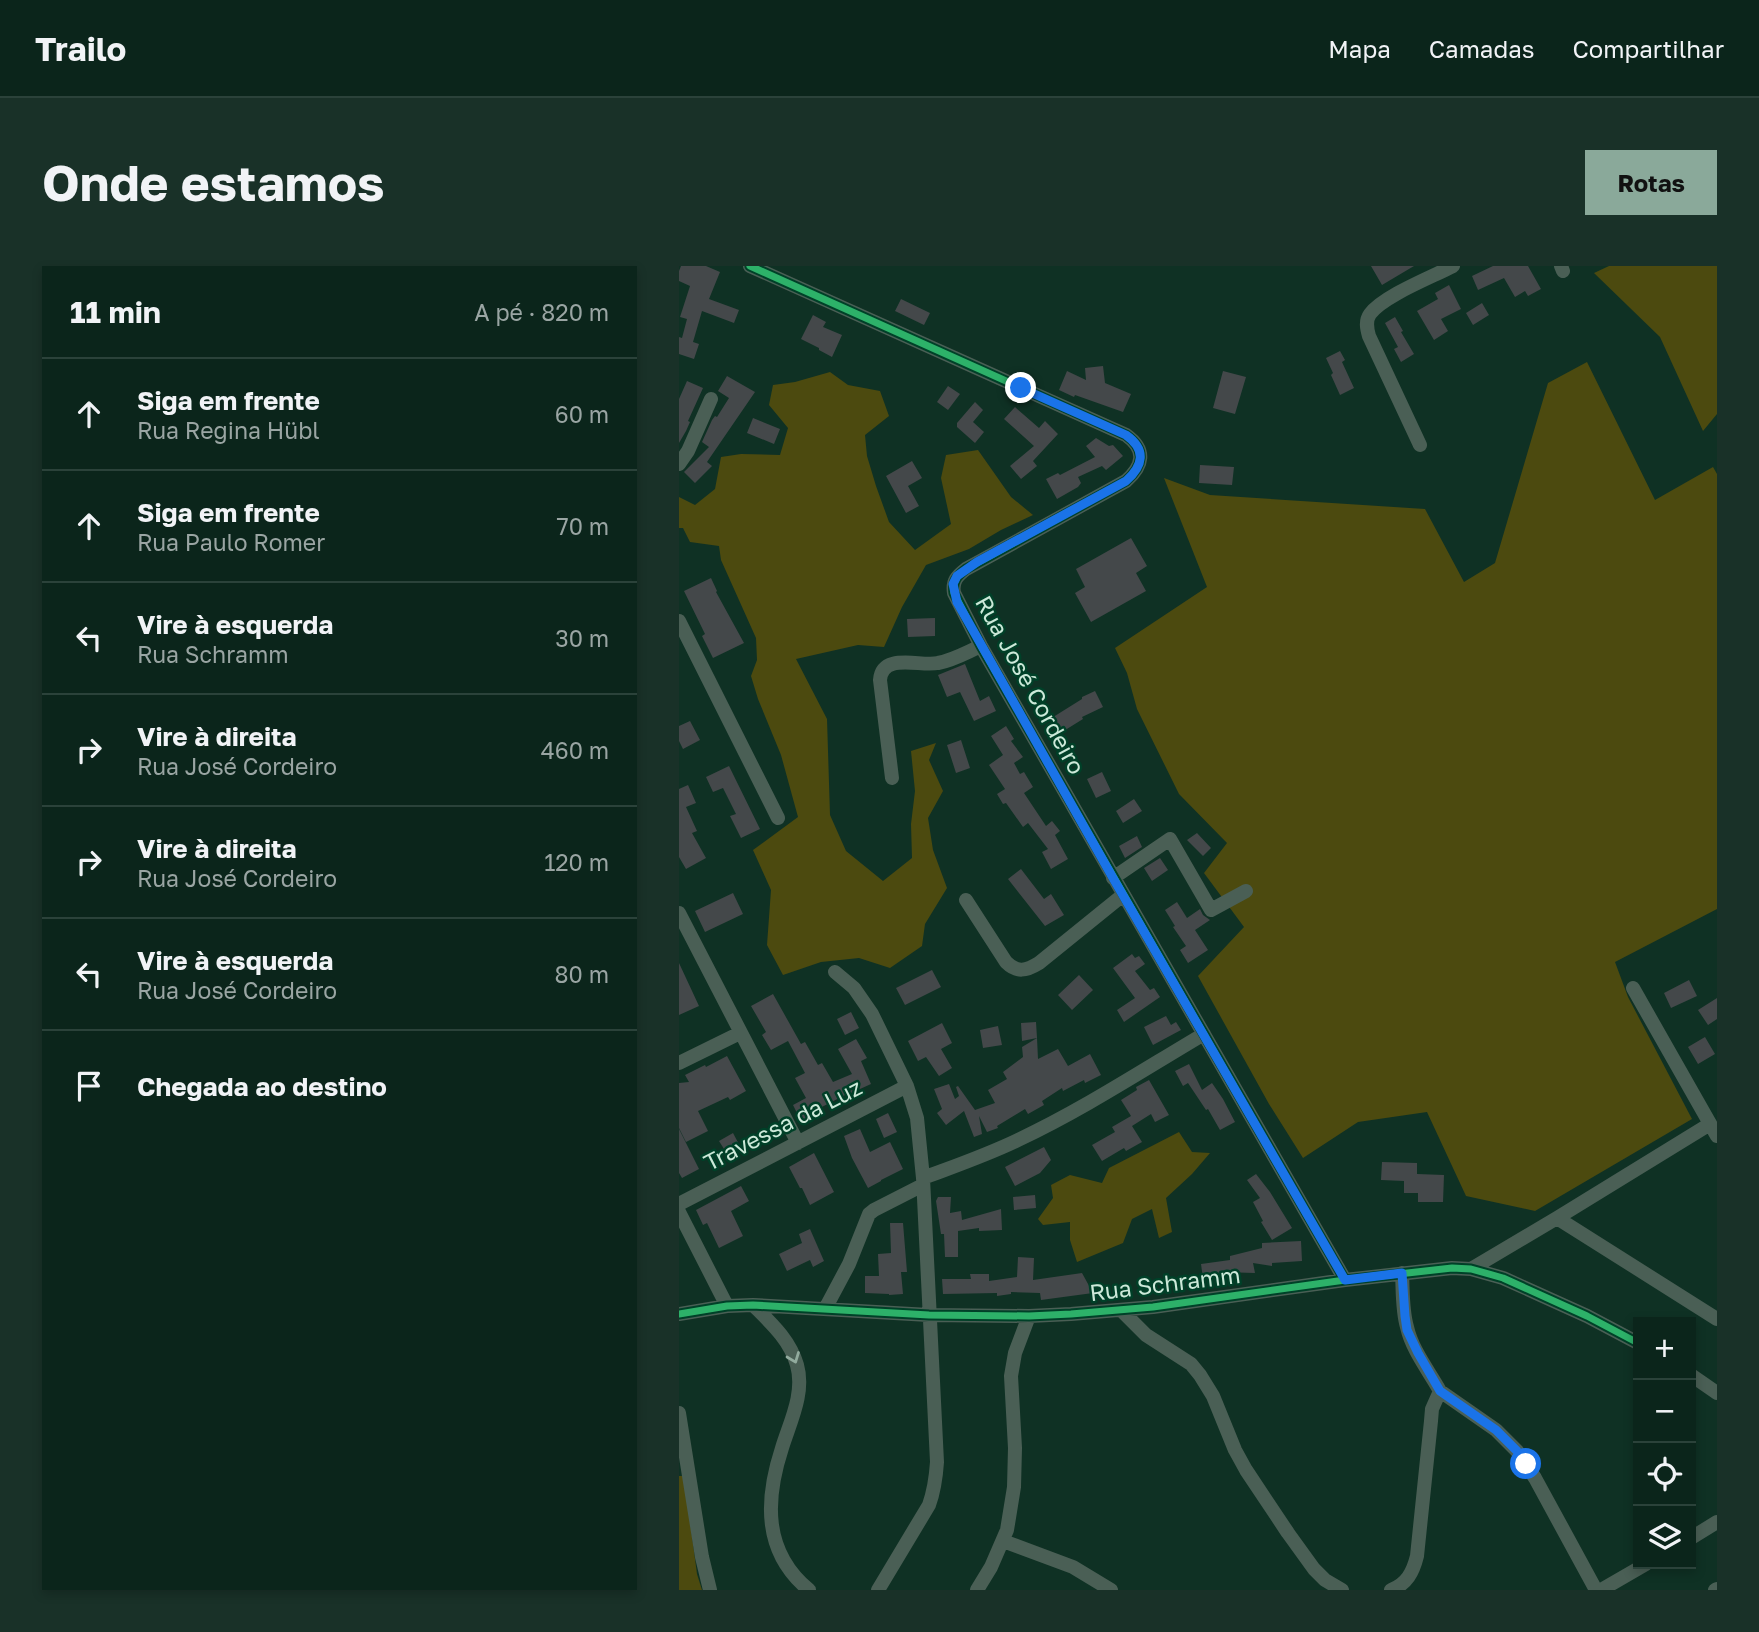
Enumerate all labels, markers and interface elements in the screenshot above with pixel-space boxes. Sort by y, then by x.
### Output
text: Trailo [35,29,126,68]
text: Mapa [1328,34,1391,63]
text: Camadas [1429,34,1534,63]
text: Compartilhar [1572,34,1724,63]
button: Rotas [1585,150,1717,215]
text: Onde estamos [42,153,385,212]
text: 11 min [70,294,161,330]
text: A pé · 820 m [474,298,609,326]
route end [1005,372,1036,403]
text: Siga em frente [137,385,320,416]
icon: ahead [70,395,108,433]
text: 60 m [555,400,609,428]
text: Rua Regina Hübl [137,416,320,444]
text: Siga em frente [137,497,320,528]
icon: ahead [70,507,108,545]
text: 70 m [556,512,609,540]
text: Rua Paulo Romer [137,528,325,556]
street label: Rua José Cordeiro [970,590,1092,779]
text: Vire à esquerda [137,609,333,640]
icon: left [70,619,108,657]
text: 30 m [555,624,609,652]
text: Rua Schramm [137,640,289,668]
text: Vire à direita [137,721,297,752]
icon: right [70,731,108,769]
text: 460 m [541,736,609,764]
text: Rua José Cordeiro [137,752,337,780]
text: Vire à direita [137,833,297,864]
icon: right [70,843,108,881]
text: 120 m [544,848,609,876]
text: Rua José Cordeiro [137,864,337,892]
text: Vire à esquerda [137,945,333,976]
icon: left [70,955,108,993]
text: 80 m [555,960,609,988]
text: Rua José Cordeiro [137,976,337,1004]
icon: arrive [70,1067,108,1105]
text: Chegada ao destino [137,1071,387,1102]
street label: Travessa da Luz [699,1072,866,1176]
street label: Rua Schramm [1088,1260,1242,1306]
map controls [1633,1317,1696,1569]
button: + [1633,1317,1696,1380]
one-way arrow [786,1352,800,1364]
button: − [1633,1380,1696,1443]
button: locate [1633,1443,1696,1506]
route start [1510,1448,1541,1479]
button: layers [1633,1506,1696,1569]

